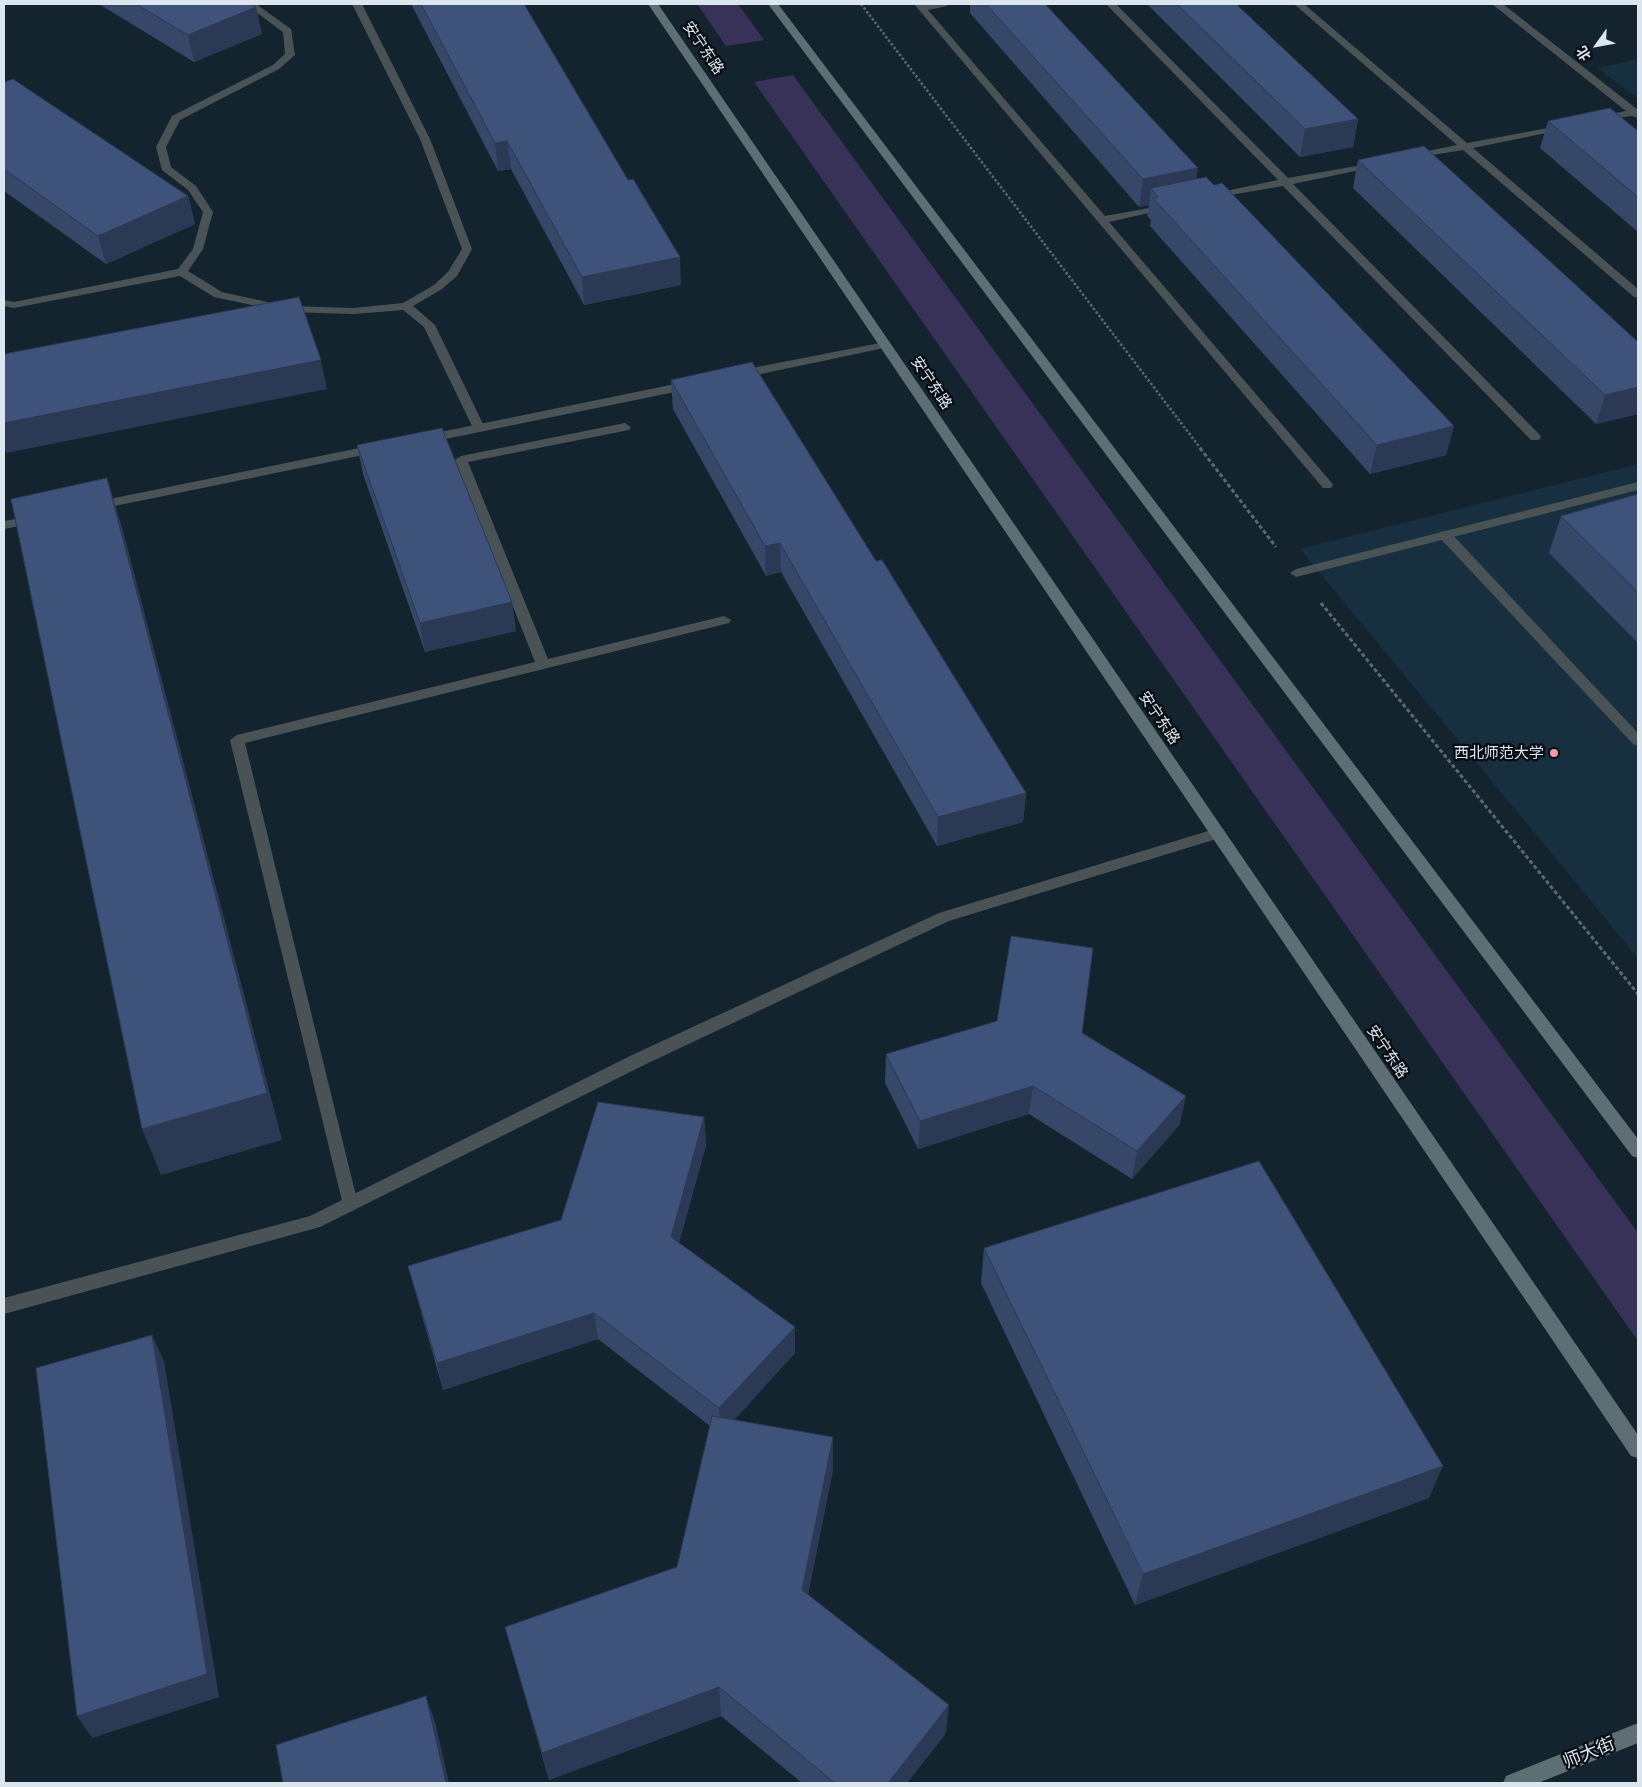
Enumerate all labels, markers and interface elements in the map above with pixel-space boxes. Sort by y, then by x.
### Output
street label: 安宁东路 [679,18,727,78]
north arrow [1572,20,1622,70]
text: 北 [1575,43,1594,63]
street label: 安宁东路 [907,353,955,413]
street label: 安宁东路 [1135,688,1183,748]
place label: 西北师范大学 [1454,744,1544,762]
marker: 西北师范大学 [1548,747,1560,759]
street label: 安宁东路 [1363,1022,1411,1082]
street label: 师大街 [1560,1733,1618,1773]

